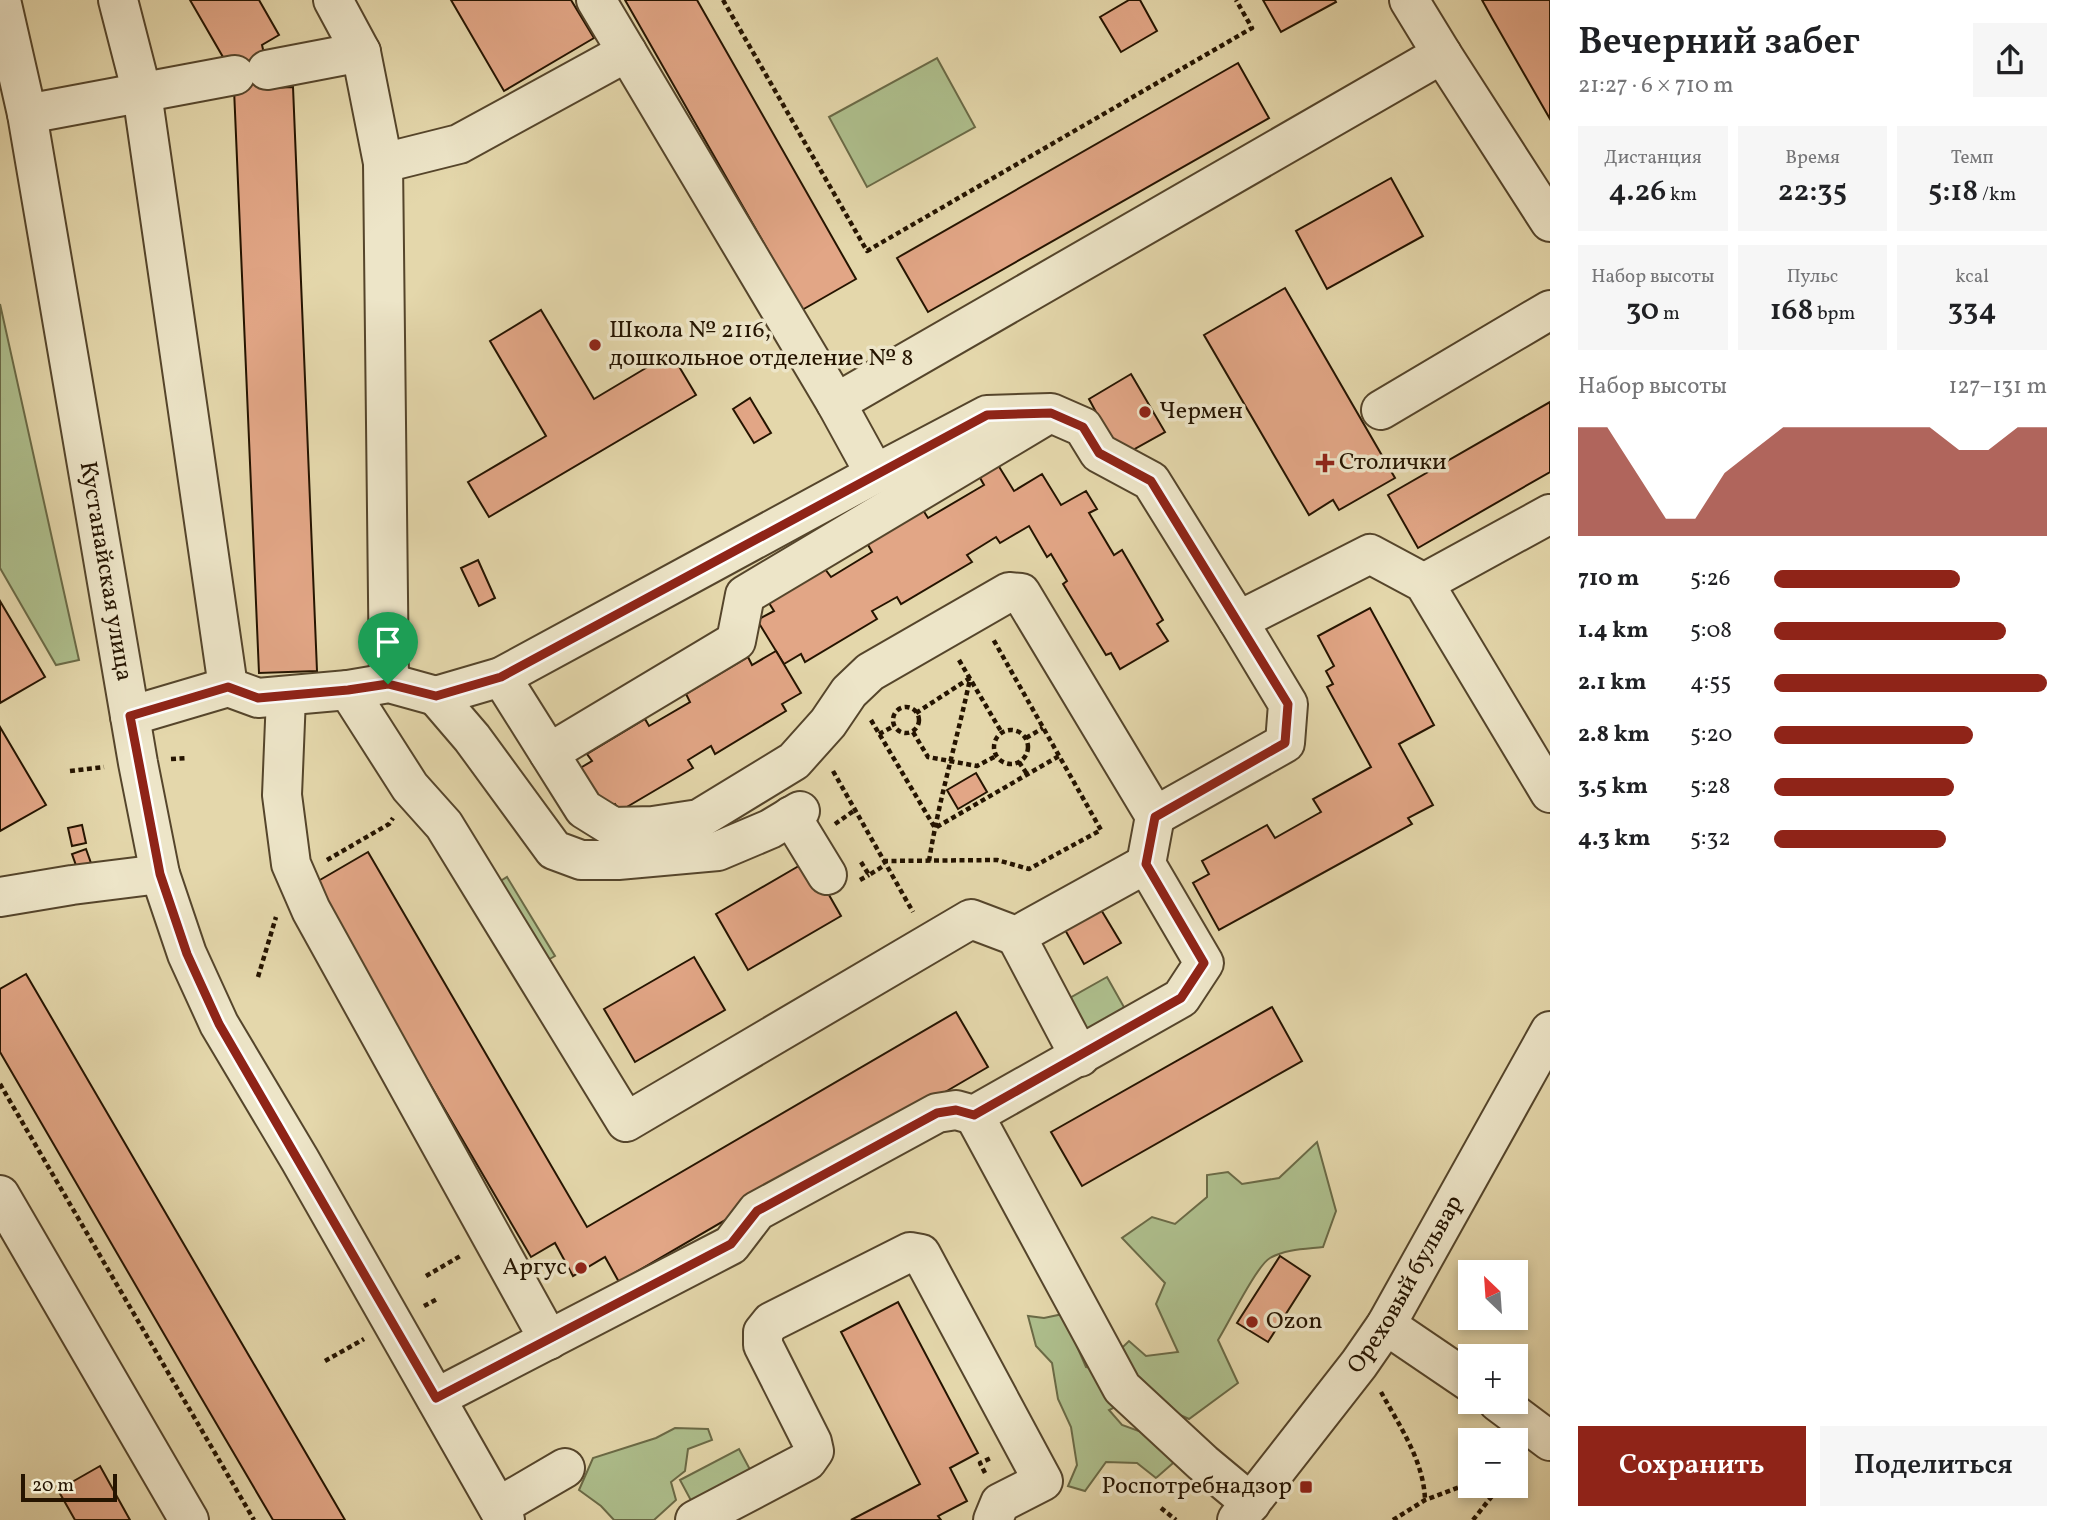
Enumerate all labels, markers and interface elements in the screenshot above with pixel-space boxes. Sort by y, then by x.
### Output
text: Вечерний забег [1578,17,1860,70]
button: share [1973,23,2047,97]
text: 21:27 · 6 × 710 m [1578,70,1734,102]
text: Дистанция [1604,145,1702,171]
text: Время [1785,145,1840,171]
text: Темп [1951,145,1994,171]
text: 4.26 [1608,171,1666,213]
text: 22:35 [1778,171,1847,213]
text: 5:18 [1928,171,1978,213]
text: km [1666,182,1697,208]
text: /km [1978,182,2016,208]
text: Набор высоты [1591,264,1714,290]
text: Пульс [1787,264,1838,290]
text: kcal [1955,264,1989,290]
text: 30 [1626,290,1659,332]
text: 168 [1770,290,1813,332]
text: 334 [1948,290,1996,332]
text: m [1659,301,1680,327]
text: bpm [1813,301,1855,327]
place label: Школа № 2116, дошкольное отделение № 8 [609,314,913,376]
marker: Школа № 2116, дошкольное отделение № 8 [587,337,603,353]
text: Набор высоты [1578,371,1727,403]
text: 127–131 m [1948,371,2047,403]
place label: Чермен [1159,395,1243,429]
marker: Чермен [1137,404,1153,420]
place label: Столички [1339,446,1447,480]
marker: Столички [1317,455,1333,471]
street label: Кустанайская улица [70,459,141,684]
text: 710 m [1578,563,1639,595]
text: 5:26 [1690,563,1730,595]
pin [358,612,418,684]
text: 1.4 km [1578,615,1649,647]
text: 5:08 [1690,615,1732,647]
icon: arrive [369,623,407,661]
text: 2.1 km [1578,667,1647,699]
text: 4:55 [1690,667,1731,699]
text: 2.8 km [1578,719,1650,751]
text: 5:20 [1690,719,1732,751]
text: 3.5 km [1578,771,1648,803]
text: 5:28 [1690,771,1731,803]
text: 4.3 km [1578,823,1651,855]
text: 5:32 [1690,823,1731,855]
street label: Ореховый бульвар [1340,1189,1472,1382]
place label: Аргус [502,1251,567,1285]
marker: Аргус [573,1260,589,1276]
north arrow [1458,1260,1528,1330]
map controls [1458,1260,1528,1498]
place label: Ozon [1266,1305,1323,1339]
marker: Ozon [1244,1314,1260,1330]
button: + [1458,1344,1528,1414]
button: Сохранить [1578,1426,1806,1506]
button: Поделиться [1820,1426,2047,1506]
button: − [1458,1428,1528,1498]
place label: Роспотребнадзор [1102,1470,1292,1504]
scale bar [21,1471,117,1503]
text: 20 m [32,1473,74,1499]
marker: Роспотребнадзор [1298,1479,1314,1495]

